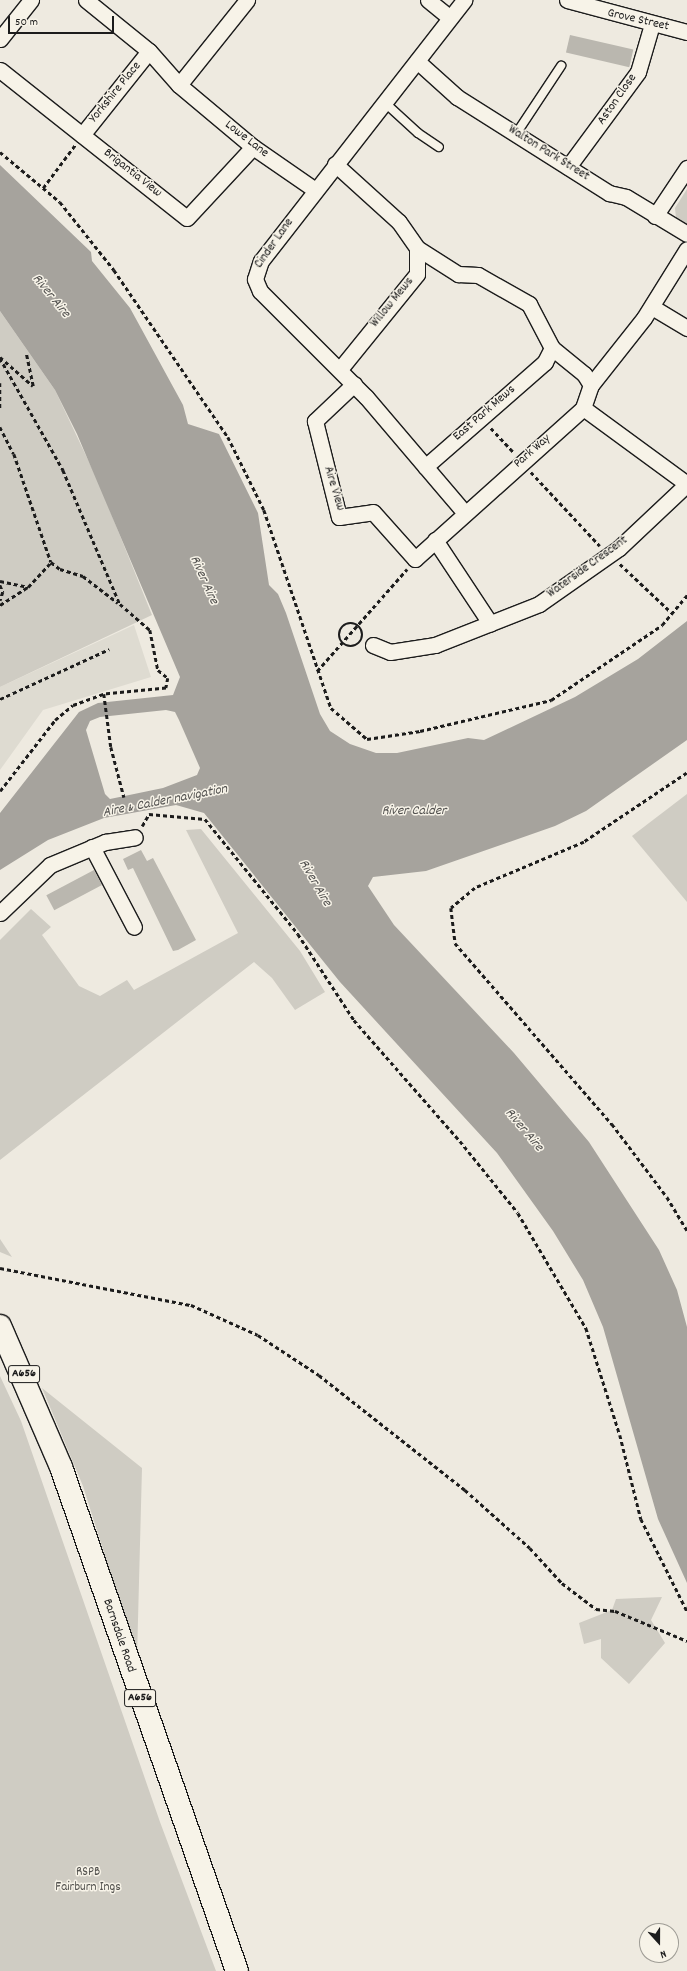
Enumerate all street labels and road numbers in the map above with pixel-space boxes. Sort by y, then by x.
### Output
street label: Grove Street [606,6,670,36]
street label: Yorkshire Place [87,59,145,127]
street label: Aston Close [595,72,641,128]
street label: Lowe Lane [221,118,271,162]
street label: Walton Park Street [504,123,592,185]
street label: Brigantia View [100,146,164,202]
street label: Cinder Lane [252,216,298,272]
street label: Willow Mews [368,275,418,331]
street label: East Park Mews [451,383,519,445]
street label: Park Way [511,432,555,472]
street label: Aire View [319,465,347,513]
street label: Waterside Crescent [545,534,631,602]
road number: A656 [8,1364,40,1384]
street label: Barnsdale Road [98,1597,138,1675]
road number: A656 [124,1688,156,1708]

